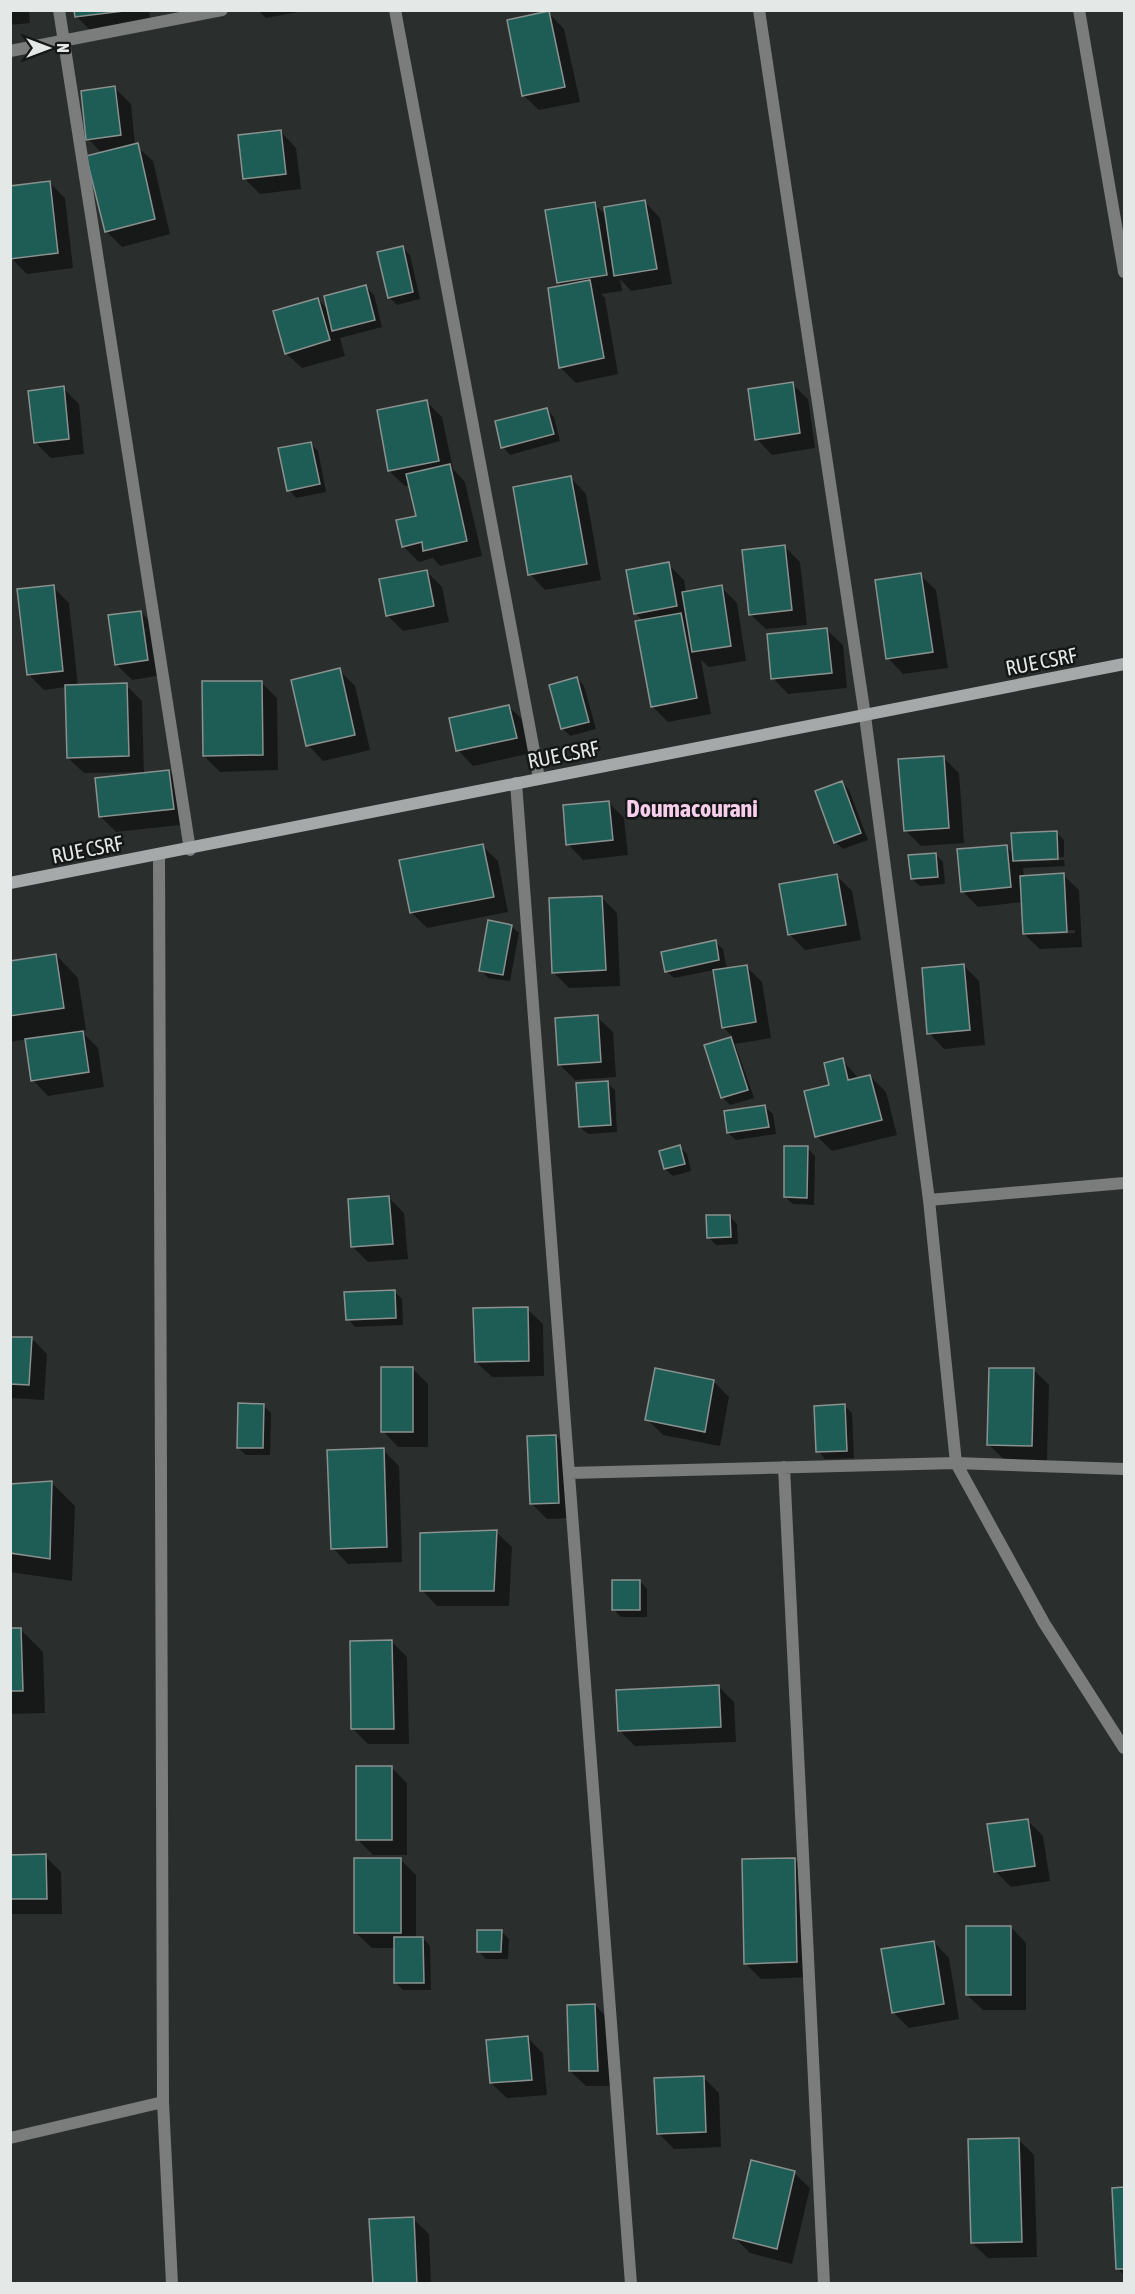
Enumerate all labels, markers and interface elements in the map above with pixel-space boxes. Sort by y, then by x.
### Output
north arrow [18,18,78,78]
text: N [54,43,72,53]
street label: RUE CSRF [1003,642,1079,680]
street label: RUE CSRF [525,735,601,773]
district label: Doumacourani [626,795,758,822]
street label: RUE CSRF [49,830,125,868]

